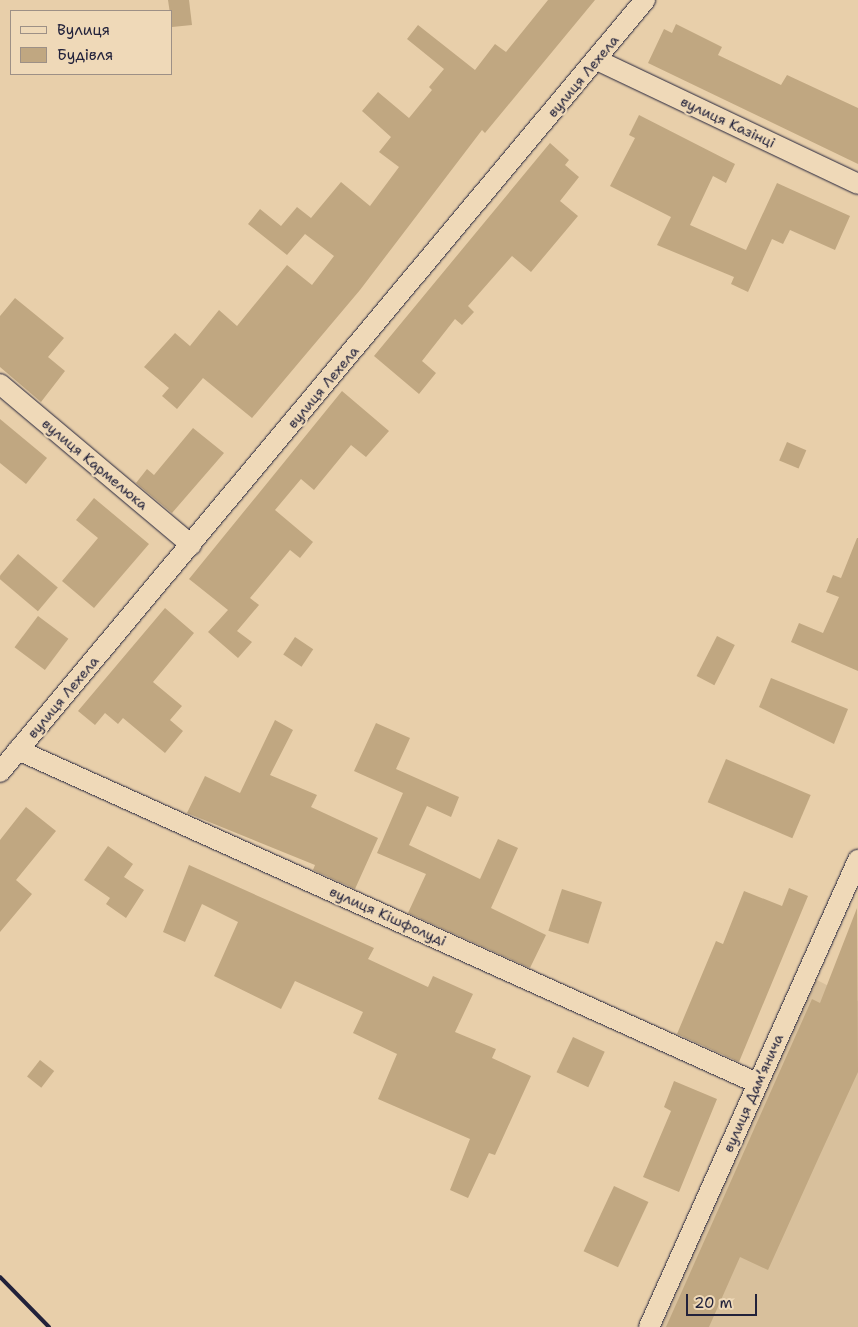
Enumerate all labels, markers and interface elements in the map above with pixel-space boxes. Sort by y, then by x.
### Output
legend [10,10,172,75]
text: Вулиця [57,20,110,40]
street label: вулиця Лехела [544,32,622,120]
text: Будівля [57,45,113,65]
street label: вулиця Казінці [678,93,778,151]
street label: вулиця Лехела [284,343,362,431]
street label: вулиця Кармелюка [39,415,151,513]
street label: вулиця Лехела [24,653,102,741]
street label: вулиця Кішфолуді [327,883,449,949]
street label: вулиця Дамʼянича [719,1031,787,1155]
scale bar [688,1284,759,1316]
text: 20 m [694,1293,733,1313]

